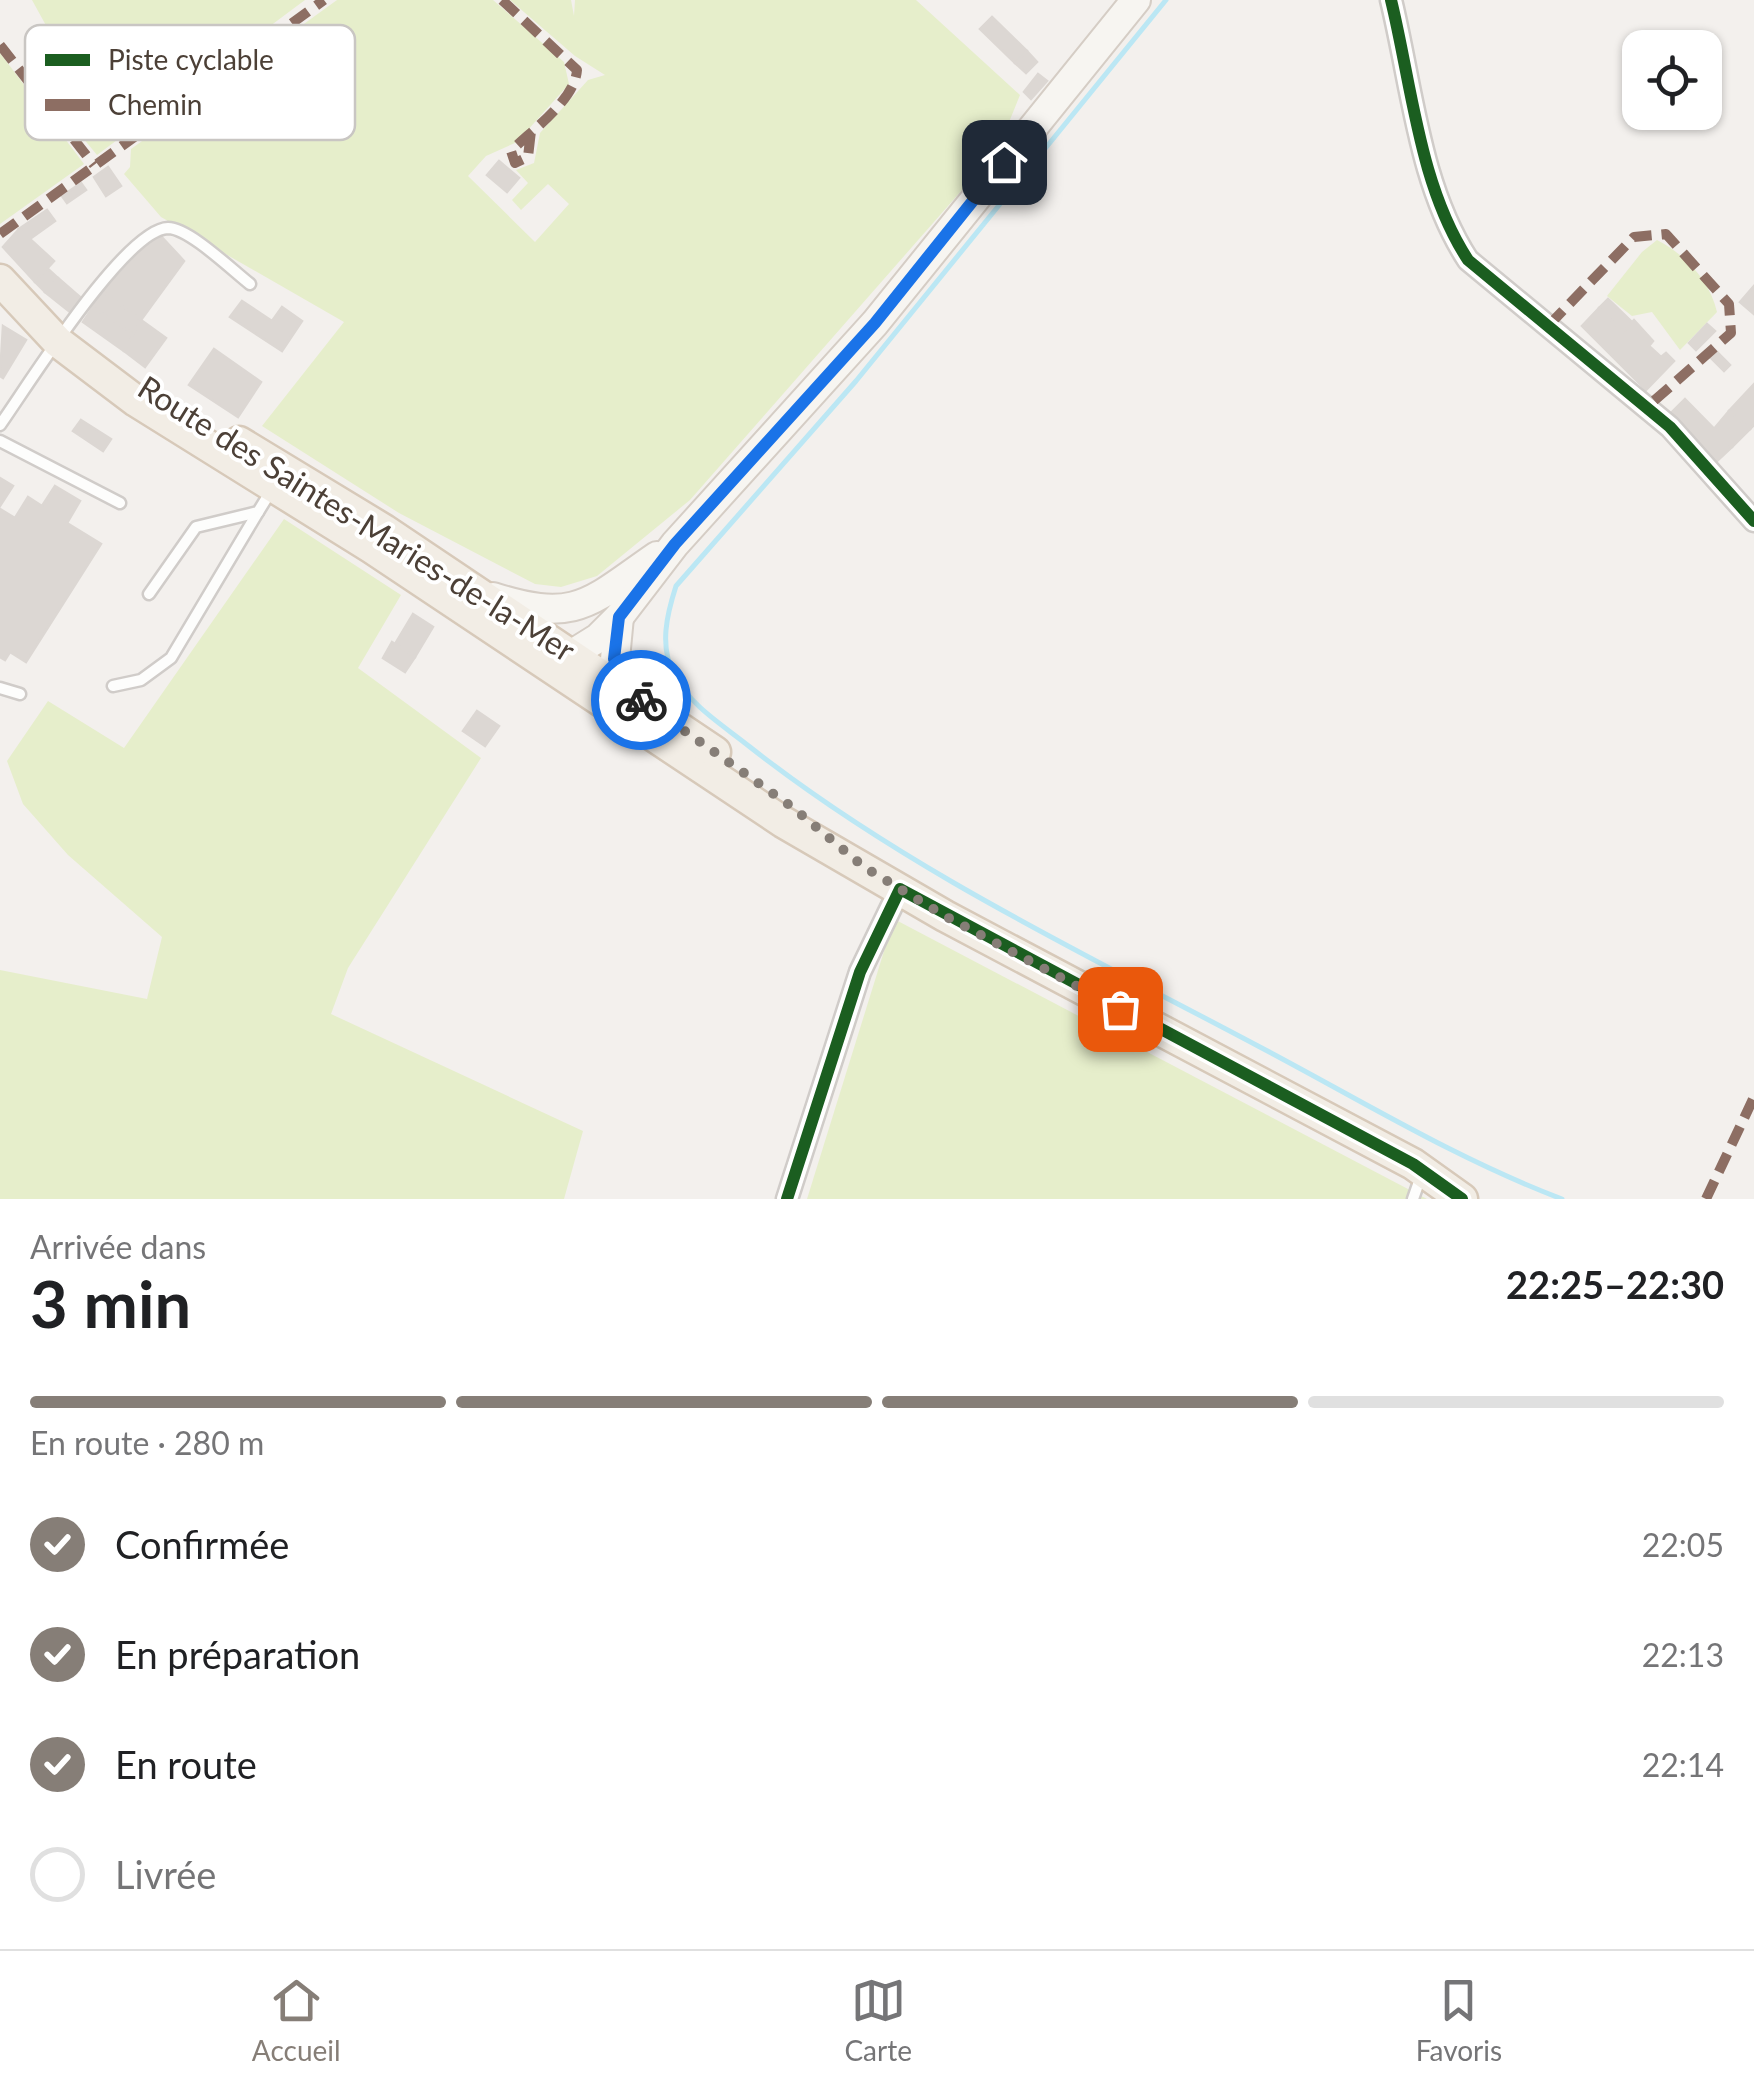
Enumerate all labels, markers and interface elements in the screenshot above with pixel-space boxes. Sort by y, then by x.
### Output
legend [25,25,355,140]
map controls [1622,30,1722,130]
button: locate [1622,30,1722,130]
text: Piste cyclable [108,42,274,76]
text: Chemin [108,87,203,121]
pin [962,120,1047,205]
icon: home [977,135,1032,190]
street label: Route des Saintes-Maries-de-la-Mer [131,367,583,669]
courier [591,650,691,750]
icon: bike [614,673,669,728]
pin [1078,967,1163,1052]
icon: bag [1093,982,1148,1037]
text: Arrivée dans [30,1227,206,1266]
text: 22:25–22:30 [1506,1261,1724,1307]
text: 3 min [30,1264,191,1342]
text: En route · 280 m [30,1423,264,1462]
icon: check [30,1517,85,1572]
text: Confirmée [115,1521,289,1567]
text: 22:05 [1642,1525,1724,1564]
icon: check [30,1627,85,1682]
text: En préparation [115,1631,360,1677]
text: 22:13 [1642,1635,1724,1674]
icon: check [30,1737,85,1792]
text: En route [115,1741,257,1787]
text: 22:14 [1642,1745,1724,1784]
text: Livrée [115,1851,216,1897]
tab: Accueil [252,1973,341,2067]
tab: Carte [844,1973,912,2067]
tab: Favoris [1416,1973,1502,2067]

